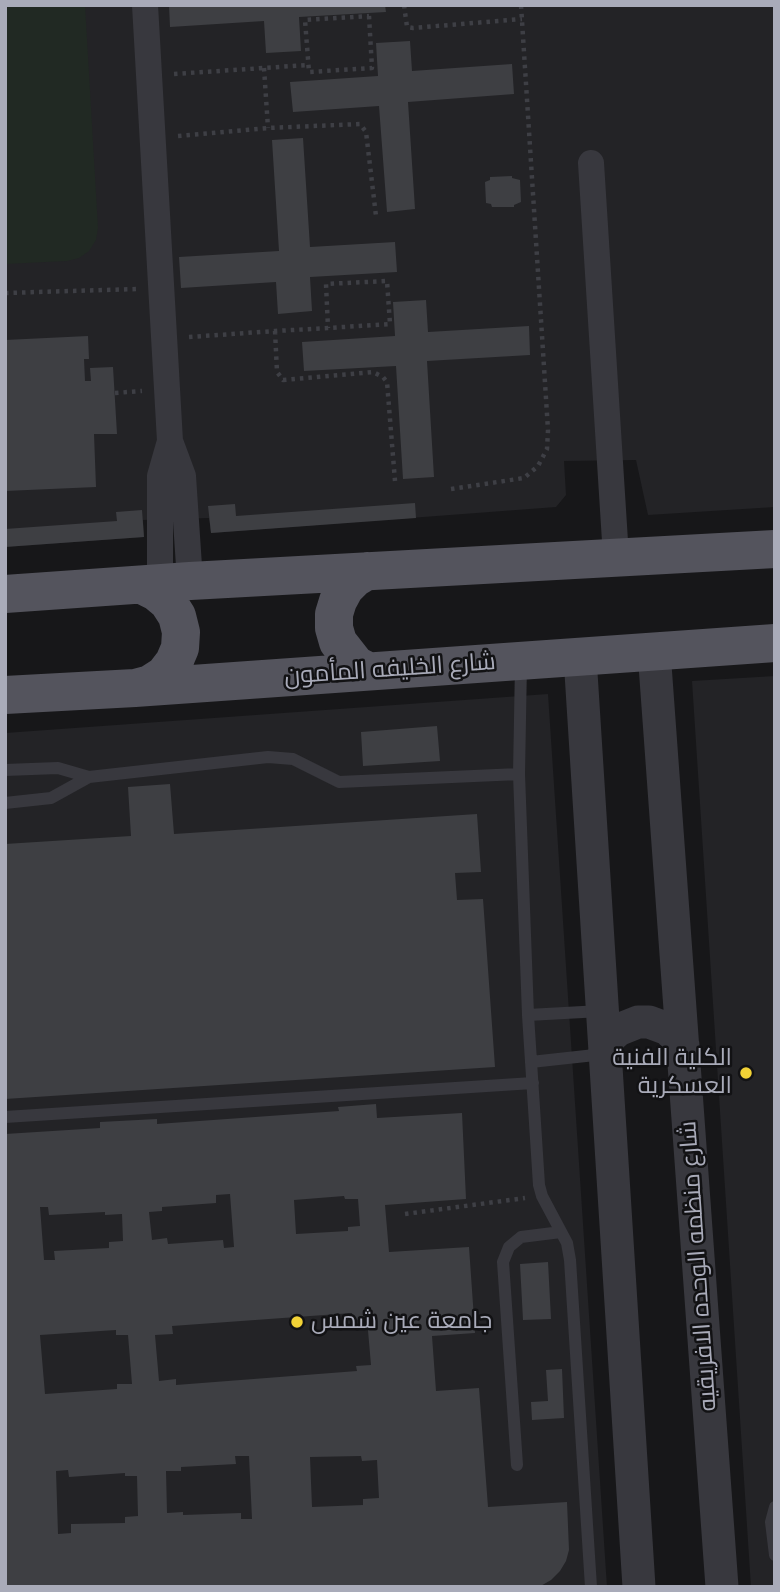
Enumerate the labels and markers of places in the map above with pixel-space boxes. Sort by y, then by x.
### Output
place label: الكلية الفنية العسكرية [612,1045,732,1101]
marker: الكلية الفنية العسكرية [738,1065,754,1081]
place label: جامعة عين شمس [311,1308,492,1336]
marker: جامعة عين شمس [289,1314,305,1330]

